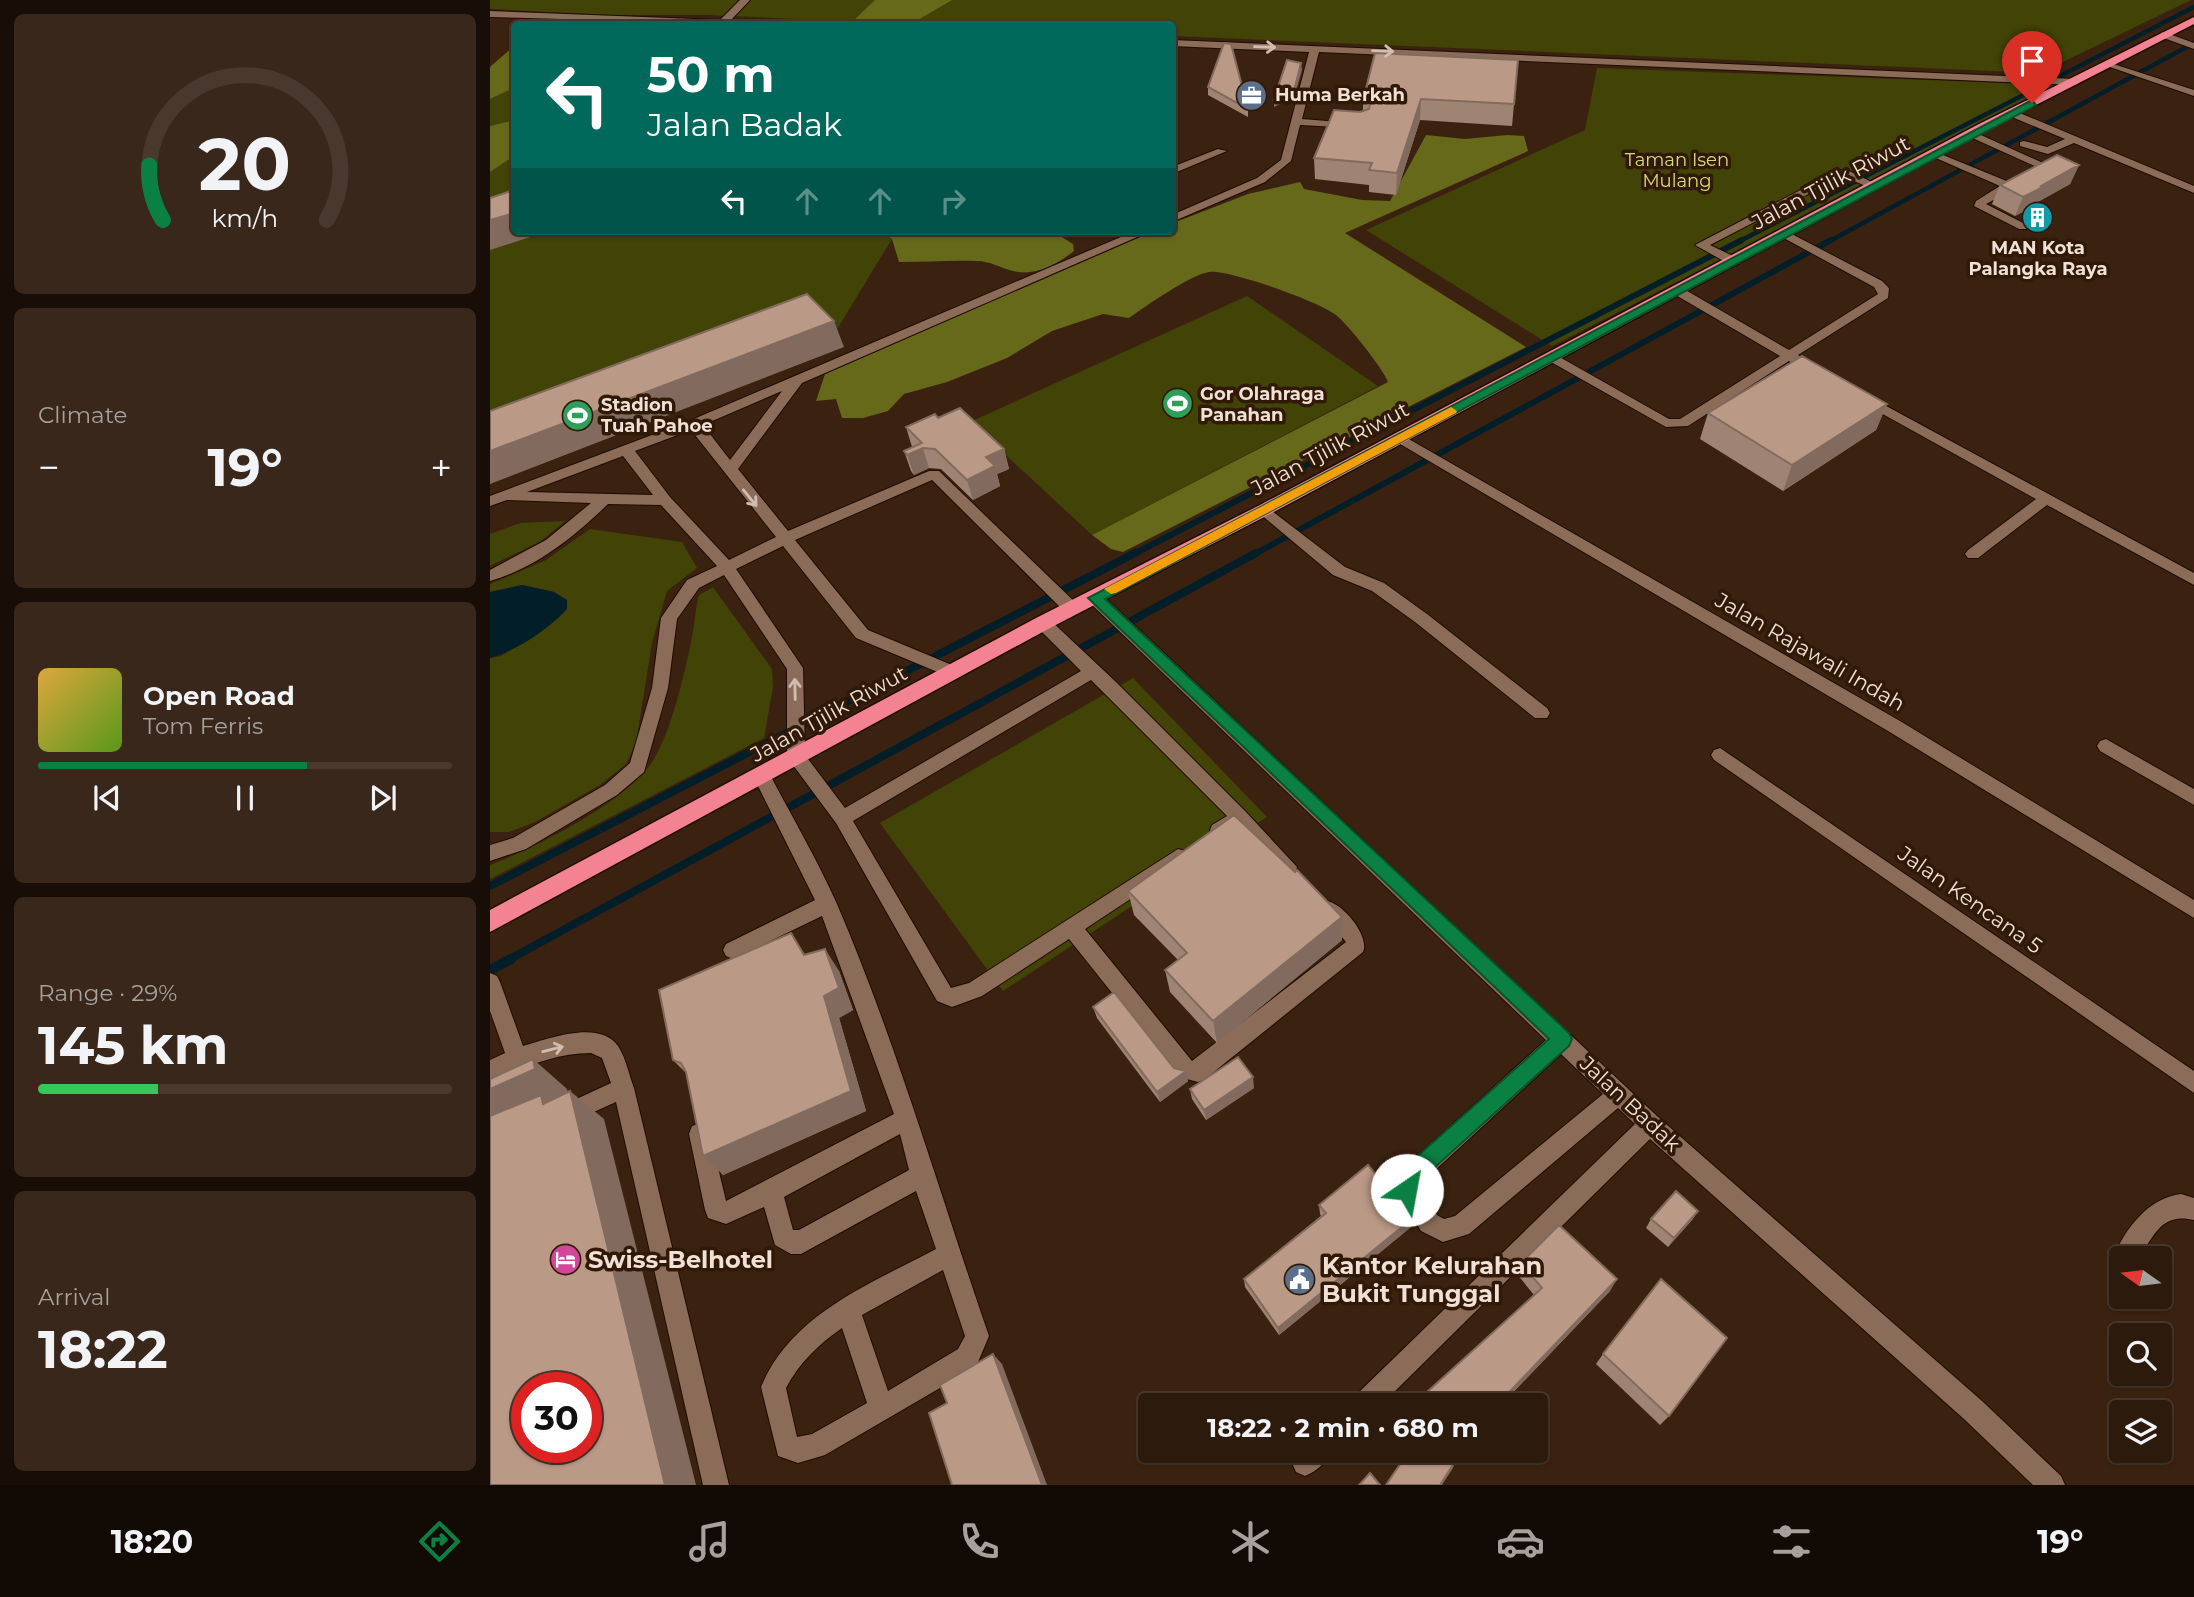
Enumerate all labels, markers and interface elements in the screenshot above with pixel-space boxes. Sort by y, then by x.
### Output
pin [2002,31,2062,103]
one-way arrow [1253,40,1276,53]
icon: arrive [2013,42,2051,80]
text: 50 m [647,45,775,104]
one-way arrow [1372,45,1395,58]
icon: left [532,49,623,140]
office icon: Huma Berkah [1235,78,1269,112]
place label: Huma Berkah [1275,84,1405,106]
text: Jalan Badak [647,105,842,144]
text: 20 [199,120,291,208]
street label: Jalan Tjilik Riwut [1747,130,1914,235]
park label: Taman Isen Mulang [1625,149,1729,192]
icon: left [715,182,753,220]
icon: ahead [788,182,826,220]
icon: ahead [861,182,899,220]
icon: right [934,182,972,220]
building icon: MAN Kota Palangka Raya [2021,200,2055,234]
text: km/h [212,203,278,233]
place label: MAN Kota Palangka Raya [1968,237,2108,280]
place label: Gor Olahraga Panahan [1200,383,1325,426]
sports icon: Gor Olahraga Panahan [1160,387,1194,421]
place label: Stadion Tuah Pahoe [601,394,713,437]
street label: Jalan Tjilik Riwut [1246,396,1413,501]
sports icon: Stadion Tuah Pahoe [561,398,595,432]
text: Climate [38,401,127,429]
text: 19° [207,436,283,499]
text: − [38,444,60,491]
text: + [430,444,452,491]
one-way arrow [743,488,758,506]
street label: Jalan Rajawali Indah [1710,587,1909,716]
street label: Jalan Tjilik Riwut [745,660,911,767]
one-way arrow [788,678,802,701]
text: Open Road [143,680,295,712]
text: Tom Ferris [143,712,263,740]
icon: previous [88,779,126,817]
icon: pause [226,779,264,817]
icon: next [364,779,402,817]
street label: Jalan Kencana 5 [1893,840,2047,959]
text: Range · 29% [38,979,177,1007]
text: 145 km [38,1014,228,1077]
one-way arrow [541,1042,564,1055]
street label: Jalan Badak [1574,1050,1686,1157]
position arrow [1370,1153,1444,1227]
hotel icon: Swiss-Belhotel [548,1243,582,1277]
place label: Swiss-Belhotel [588,1245,773,1274]
north arrow [2109,1246,2172,1309]
map controls [2109,1246,2172,1463]
place label: Kantor Kelurahan Bukit Tunggal [1322,1251,1542,1308]
public building icon: Kantor Kelurahan Bukit Tunggal [1282,1263,1316,1297]
text: Arrival [38,1283,111,1311]
text: 18:22 [38,1318,168,1381]
button: search [2109,1323,2172,1386]
speed limit sign: 30 [511,1372,602,1463]
button: layers [2109,1400,2172,1463]
text: 18:22 · 2 min · 680 m [1207,1412,1479,1444]
icon: directions [415,1517,464,1566]
icon: music [685,1517,734,1566]
icon: phone [955,1517,1004,1566]
icon: climate [1226,1517,1275,1566]
icon: car [1496,1517,1545,1566]
icon: filters [1767,1517,1816,1566]
text: 18:20 [111,1522,193,1561]
text: 19° [2037,1522,2083,1561]

